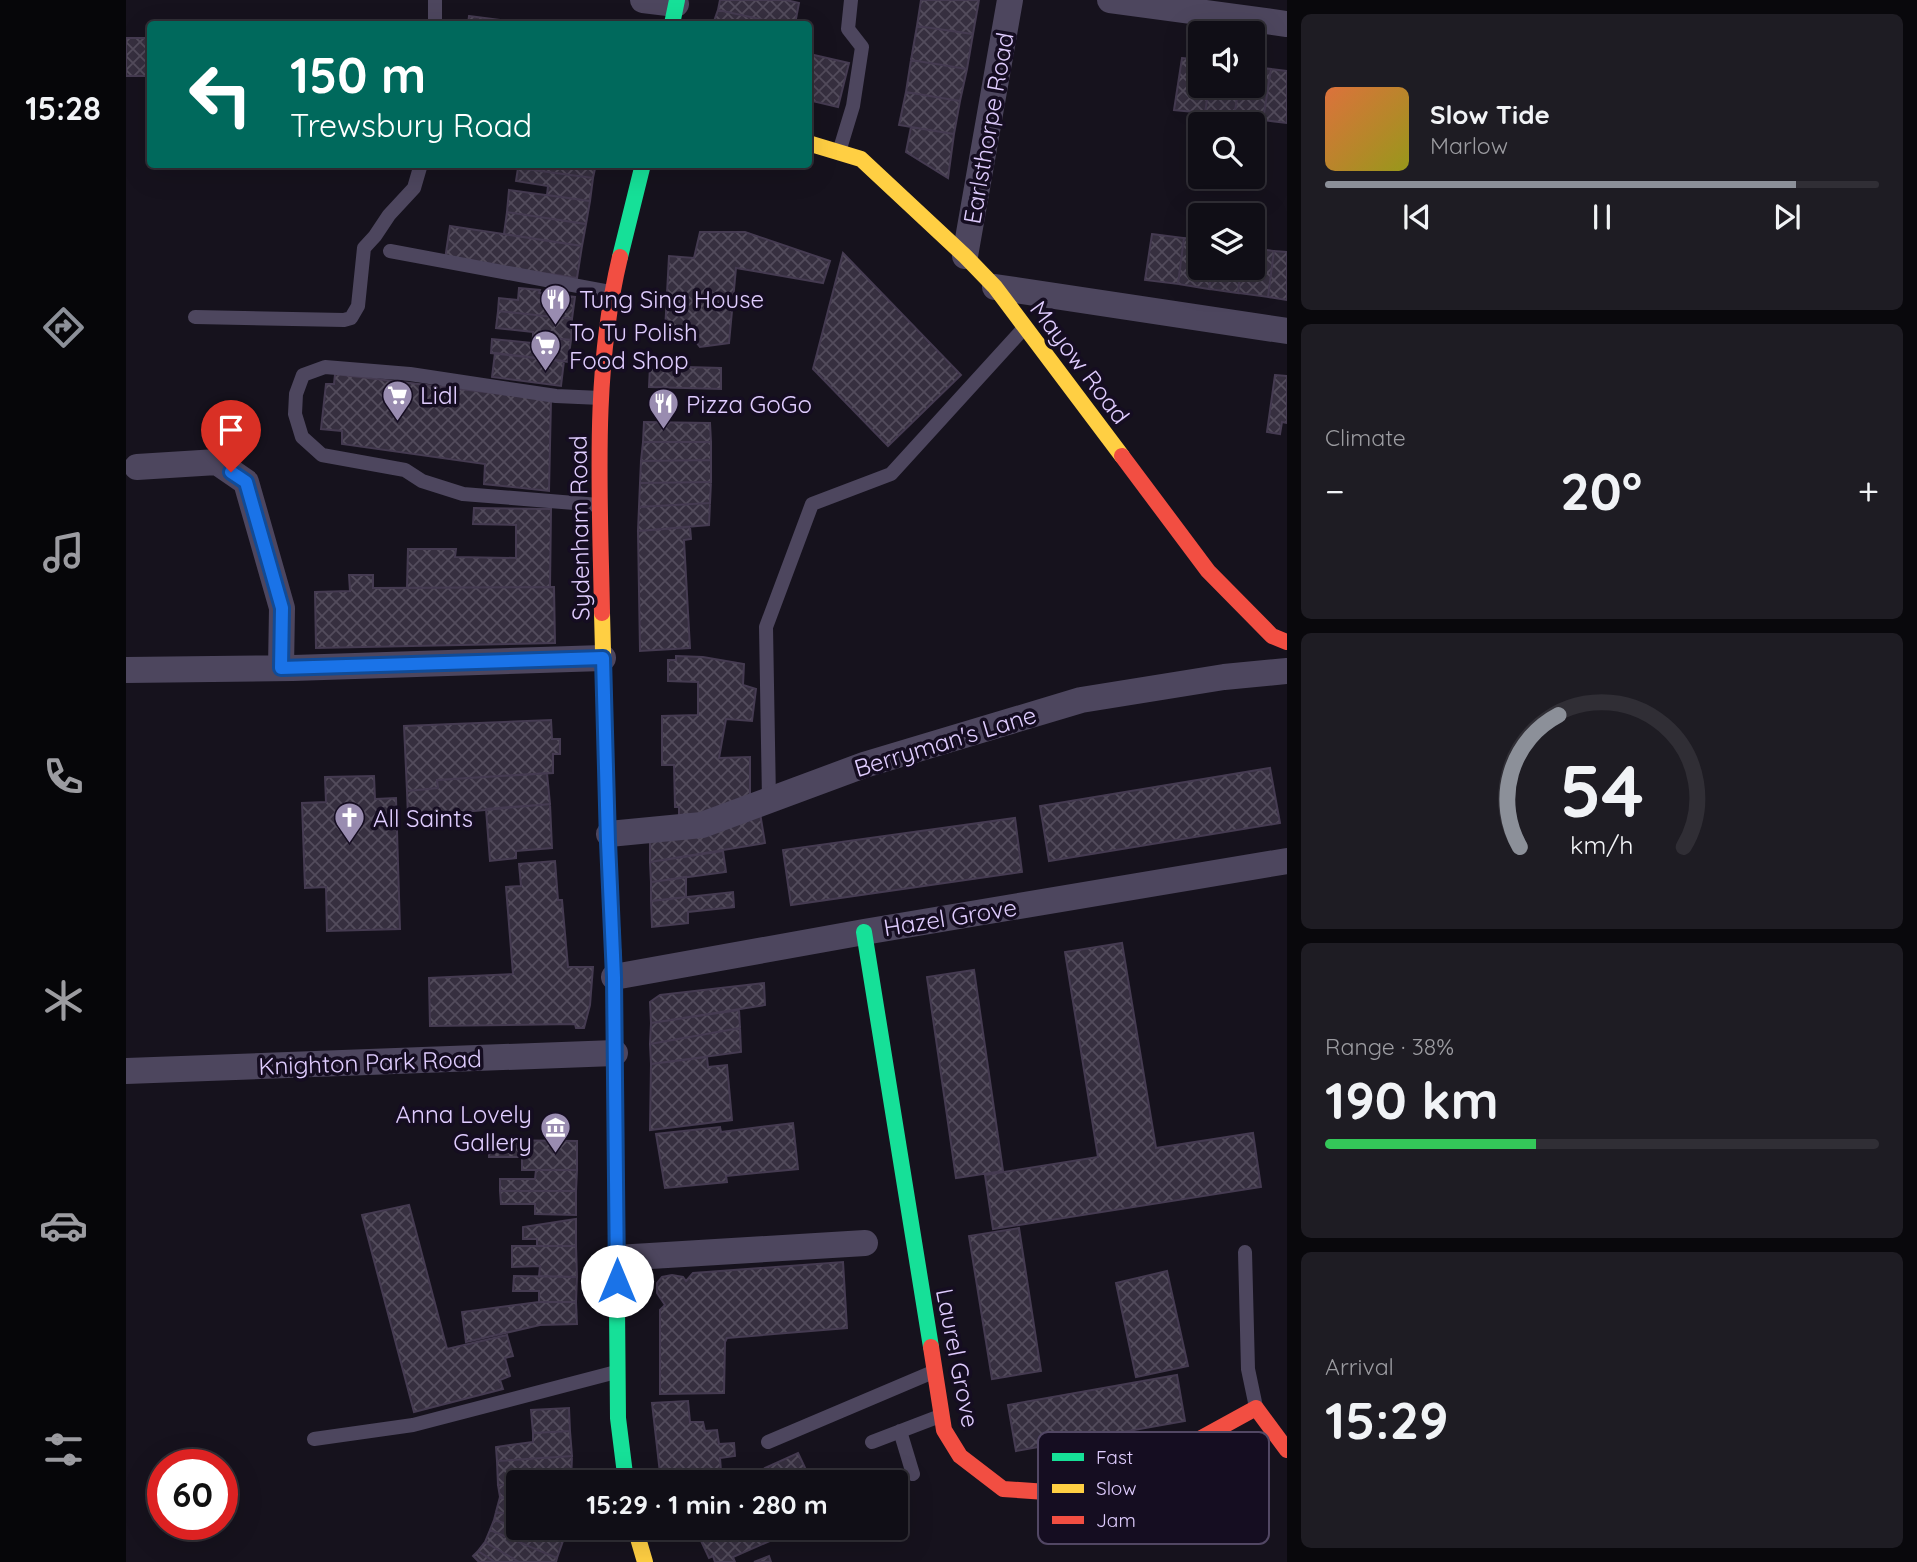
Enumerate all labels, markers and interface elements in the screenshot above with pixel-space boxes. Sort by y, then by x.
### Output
map controls [1188,21,1265,280]
button: sound [1188,21,1265,98]
street label: Earlsthorpe Road [956,30,1020,226]
text: 150 m [290,44,426,105]
icon: left [175,49,266,140]
text: 15:28 [25,88,101,128]
text: Slow Tide [1430,98,1550,131]
text: Trewsbury Road [290,105,532,145]
button: search [1188,112,1265,189]
text: Marlow [1430,131,1508,160]
icon: previous [1398,198,1436,236]
icon: pause [1583,198,1621,236]
icon: next [1768,198,1806,236]
button: layers [1188,203,1265,280]
restaurant icon: Tung Sing House [539,282,573,326]
place label: Tung Sing House [579,284,764,314]
street label: Mayow Road [1024,294,1136,430]
icon: directions [39,303,88,352]
place label: To Tu Polish Food Shop [569,317,698,375]
supermarket icon: To Tu Polish Food Shop [529,329,563,373]
supermarket icon: Lidl [380,378,414,422]
place label: Lidl [420,380,458,410]
restaurant icon: Pizza GoGo [646,387,680,431]
place label: Pizza GoGo [686,389,812,419]
pin [201,400,261,472]
icon: arrive [212,411,250,449]
text: Climate [1325,423,1406,452]
street label: Sydenham Road [562,435,596,621]
text: 20° [1560,458,1642,523]
text: − [1325,467,1345,515]
text: + [1858,467,1879,515]
icon: music [39,528,88,577]
street label: Berryman's Lane [850,699,1040,783]
text: 54 [1560,744,1644,835]
icon: phone [39,752,88,801]
church icon: All Saints [333,801,367,845]
place label: All Saints [373,803,473,833]
text: km/h [1570,829,1634,860]
street label: Hazel Grove [881,892,1019,942]
icon: climate [39,976,88,1025]
text: Range · 38% [1325,1032,1454,1061]
street label: Knighton Park Road [258,1043,482,1081]
text: 190 km [1325,1067,1499,1132]
place label: Anna Lovely Gallery [396,1099,532,1157]
museum icon: Anna Lovely Gallery [538,1111,572,1155]
icon: car [39,1201,88,1250]
position arrow [580,1244,654,1318]
street label: Laurel Grove [930,1286,986,1430]
text: Arrival [1325,1352,1394,1381]
text: 15:29 [1325,1387,1449,1452]
icon: filters [39,1425,88,1474]
legend [1038,1432,1269,1544]
text: Fast [1096,1445,1133,1469]
speed limit sign: 60 [147,1449,238,1540]
text: Slow [1096,1476,1137,1500]
text: 15:29 · 1 min · 280 m [586,1488,828,1521]
text: Jam [1096,1508,1136,1532]

